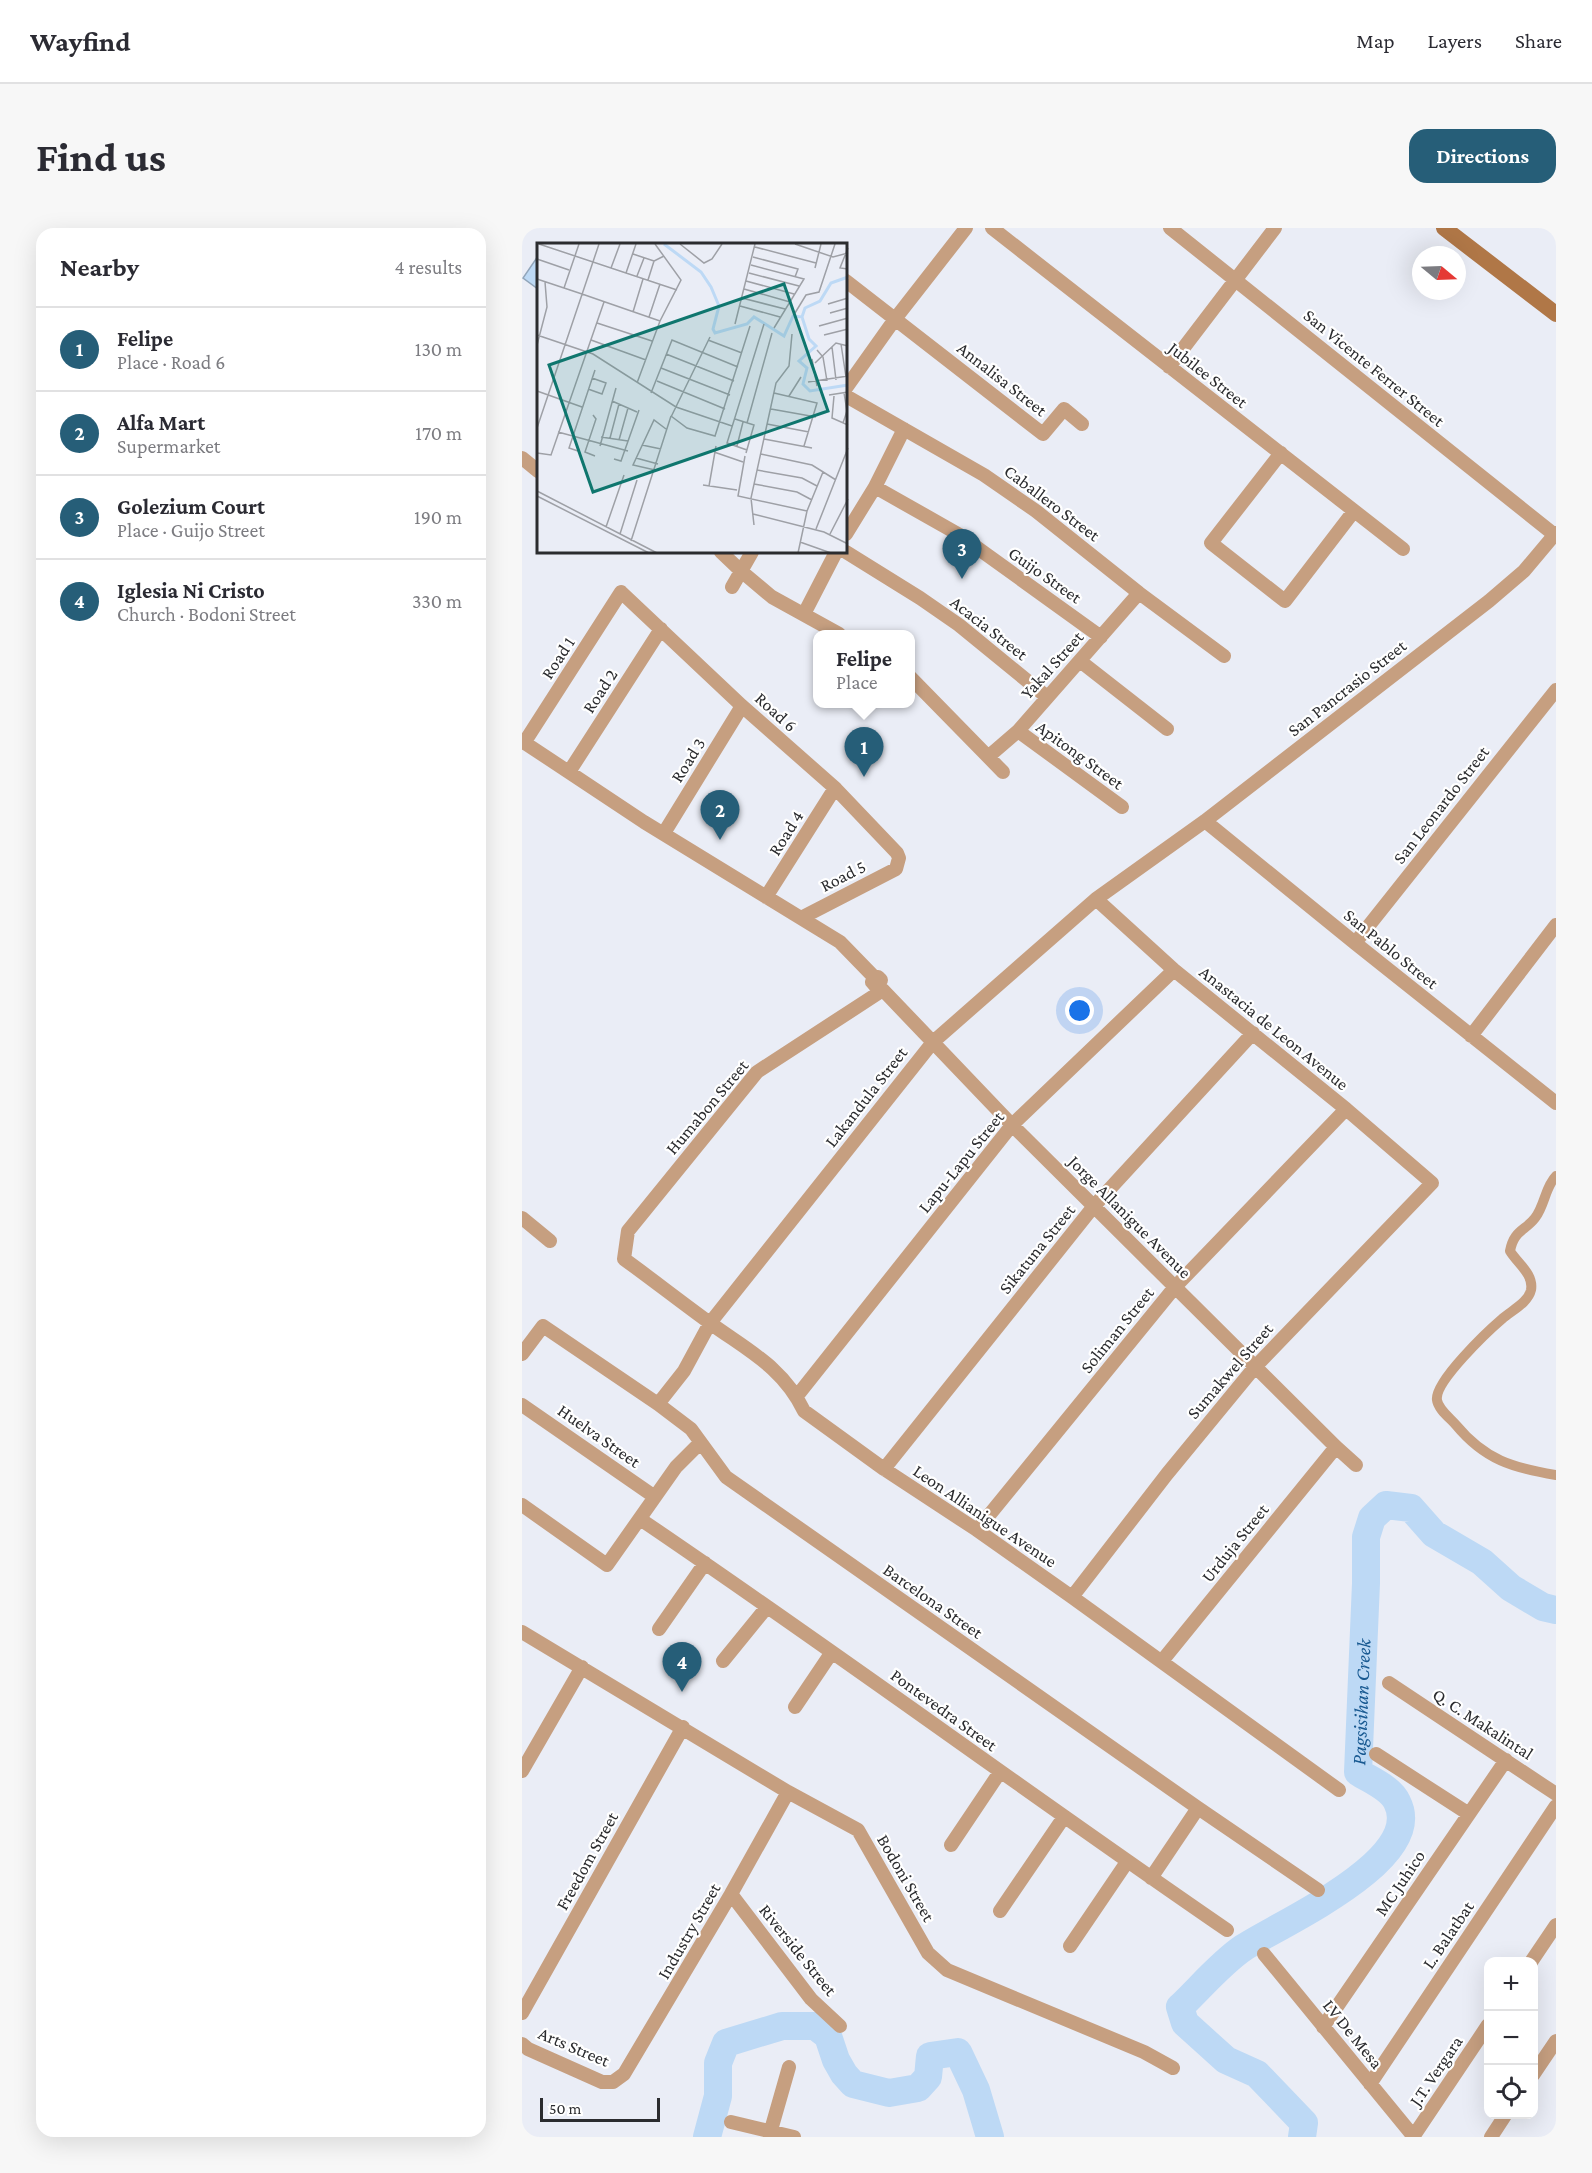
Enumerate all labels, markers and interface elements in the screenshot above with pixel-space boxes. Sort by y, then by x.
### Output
text: Wayfind [30,26,131,57]
text: Map [1356,29,1395,53]
text: Layers [1428,29,1482,53]
text: Share [1515,29,1562,53]
button: Directions [1409,129,1556,183]
text: Find us [36,133,166,180]
inset map [537,243,848,554]
north arrow [1412,246,1466,300]
text: Nearby [60,253,139,282]
text: 4 results [395,256,462,278]
street label: San Vicente Ferrer Street [1300,305,1449,432]
text: Felipe [117,326,173,351]
street label: Jubilee Street [1163,337,1252,413]
text: 1 [76,338,83,360]
text: 130 m [415,338,462,360]
street label: Annalisa Street [953,338,1052,421]
text: Place · Road 6 [117,351,225,373]
text: Alfa Mart [117,410,205,435]
text: 2 [74,422,85,444]
text: 170 m [415,422,462,444]
text: Supermarket [117,435,220,457]
street label: Caballero Street [1000,461,1104,546]
text: Golezium Court [117,494,265,519]
text: 3 [75,506,84,528]
text: 190 m [414,506,462,528]
text: Place · Guijo Street [117,519,265,541]
pin: 3 [942,530,982,579]
street label: Guijo Street [1004,543,1086,609]
text: Iglesia Ni Cristo [117,578,265,603]
text: 4 [74,590,85,612]
text: 330 m [412,590,462,612]
street label: Acacia Street [947,592,1032,665]
text: Church · Bodoni Street [117,603,296,625]
street label: Yakal Street [1017,626,1088,703]
popup [813,630,915,708]
street label: Road 1 [537,633,579,683]
street label: San Pancrasio Street [1284,635,1411,740]
text: Felipe [836,646,892,671]
street label: Road 2 [578,665,622,717]
text: Place [836,671,877,693]
street label: Road 6 [751,688,801,736]
street label: Apitong Street [1032,717,1128,794]
pin: 1 [844,728,884,777]
street label: Road 3 [667,734,709,786]
street label: San Leonardo Street [1389,741,1494,868]
pin: 2 [700,790,740,840]
street label: Road 4 [765,807,807,859]
street label: Road 5 [817,856,869,896]
street label: San Pablo Street [1340,905,1443,994]
street label: Anastacia de Leon Avenue [1195,962,1353,1094]
your location [1065,996,1094,1025]
street label: Lakandula Street [821,1042,912,1151]
street label: Humabon Street [662,1055,753,1158]
street label: Lapu-Lapu Street [914,1106,1009,1217]
street label: Jorge Allanigue Avenue [1063,1150,1196,1283]
street label: Sikatuna Street [995,1200,1080,1298]
street label: Soliman Street [1076,1282,1158,1377]
street label: Sumakwel Street [1183,1318,1278,1423]
street label: Huelva Street [554,1400,645,1472]
street label: Leon Allianigue Avenue [910,1461,1061,1571]
street label: Urduja Street [1197,1499,1274,1587]
street label: Barcelona Street [879,1559,987,1643]
water label: Pagsisihan Creek [1347,1637,1375,1766]
pin: 4 [662,1642,702,1692]
street label: Pontevedra Street [887,1665,1002,1756]
street label: Q. C. Makalintal [1429,1684,1537,1764]
street label: Freedom Street [552,1808,623,1914]
street label: Bodoni Street [873,1831,939,1926]
street label: MC Juhico [1371,1846,1429,1920]
street label: Industry Street [653,1879,725,1983]
street label: L. Balatbat [1418,1897,1478,1973]
street label: Riverside Street [755,1900,842,2001]
map controls [1484,1957,1538,2119]
button: + [1484,1957,1538,2011]
street label: LV De Mesa [1319,1995,1387,2073]
button: − [1484,2011,1538,2065]
street label: Arts Street [536,2023,613,2071]
street label: J.T. Vergara [1404,2032,1467,2111]
button: locate [1484,2065,1538,2119]
scale bar [540,2095,660,2122]
text: 50 m [549,2100,581,2117]

